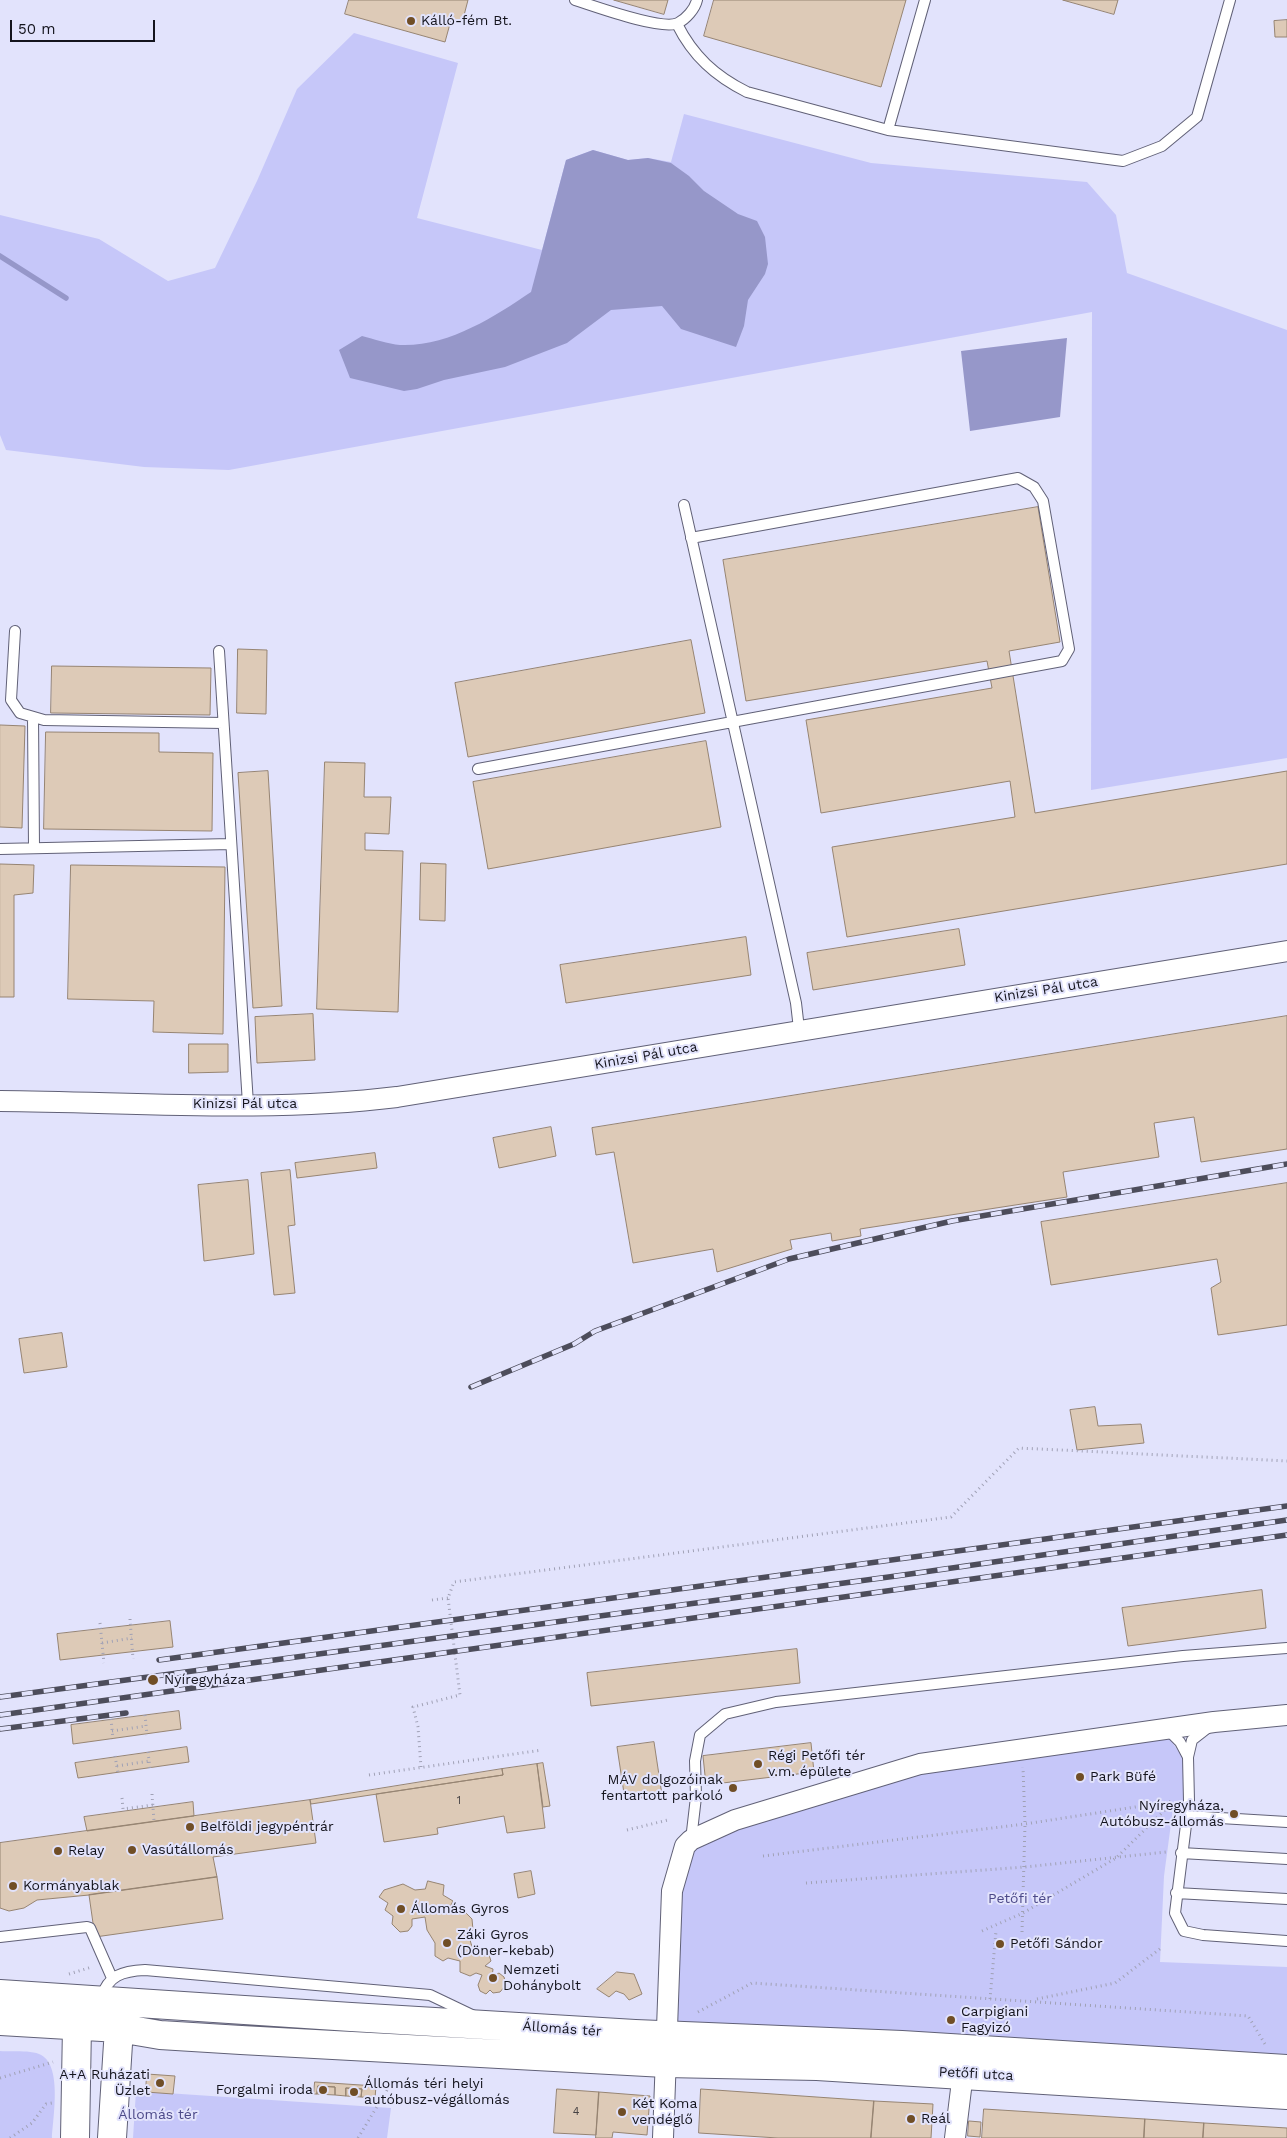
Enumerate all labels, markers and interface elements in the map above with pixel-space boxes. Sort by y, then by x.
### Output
scale bar [12,10,158,42]
place label: Kálló-fém Bt. [421,13,512,29]
marker: Kálló-fém Bt. [405,15,417,27]
text: 50 m [18,20,55,38]
street label: Kinizsi Pál utca [993,974,1099,1006]
street label: Kinizsi Pál utca [593,1039,699,1073]
street label: Kinizsi Pál utca [193,1096,297,1112]
place label: Nyíregyháza [164,1672,245,1688]
marker: Nyíregyháza [146,1673,160,1687]
place label: Régi Petőfi tér v.m. épülete [768,1748,865,1780]
marker: Régi Petőfi tér v.m. épülete [752,1758,764,1770]
place label: Park Büfé [1090,1769,1156,1785]
marker: Park Büfé [1074,1771,1086,1783]
place label: MÁV dolgozóinak fentartott parkoló [601,1772,723,1804]
marker: MÁV dolgozóinak fentartott parkoló [727,1782,739,1794]
house number: 1 [457,1794,461,1808]
place label: Nyíregyháza, Autóbusz-állomás [1100,1798,1224,1830]
marker: Nyíregyháza, Autóbusz-állomás [1228,1808,1240,1820]
place label: Belföldi jegypéntrár [200,1819,334,1835]
marker: Belföldi jegypéntrár [184,1821,196,1833]
place label: Vasútállomás [142,1842,234,1858]
place label: Relay [68,1843,104,1859]
marker: Vasútállomás [126,1844,138,1856]
marker: Relay [52,1845,64,1857]
place label: Kormányablak [23,1878,119,1894]
marker: Kormányablak [7,1880,19,1892]
park label: Petőfi tér [988,1891,1052,1907]
place label: Állomás Gyros [411,1901,509,1917]
marker: Állomás Gyros [395,1903,407,1915]
place label: Záki Gyros (Döner-kebab) [457,1927,554,1960]
place label: Petőfi Sándor [1010,1936,1103,1952]
marker: Záki Gyros (Döner-kebab) [441,1937,453,1949]
marker: Petőfi Sándor [994,1938,1006,1950]
place label: Nemzeti Dohánybolt [503,1962,581,1994]
marker: Nemzeti Dohánybolt [487,1972,499,1984]
place label: Carpigiani Fagyizó [961,2004,1028,2036]
marker: Carpigiani Fagyizó [945,2014,957,2026]
street label: Állomás tér [522,2018,602,2040]
street label: Petőfi utca [938,2064,1014,2084]
place label: A+A Ruházati Üzlet [59,2067,150,2100]
place label: Állomás téri helyi autóbusz-végállomás [364,2076,510,2108]
marker: A+A Ruházati Üzlet [154,2077,166,2089]
place label: Forgalmi iroda [216,2082,313,2098]
marker: Forgalmi iroda [317,2084,329,2096]
marker: Állomás téri helyi autóbusz-végállomás [348,2086,360,2098]
place label: Két Koma vendéglő [632,2096,697,2128]
house number: 4 [573,2105,579,2119]
marker: Két Koma vendéglő [616,2106,628,2118]
park label: Állomás tér [118,2107,198,2123]
place label: Reál [921,2111,950,2127]
marker: Reál [905,2113,917,2125]

